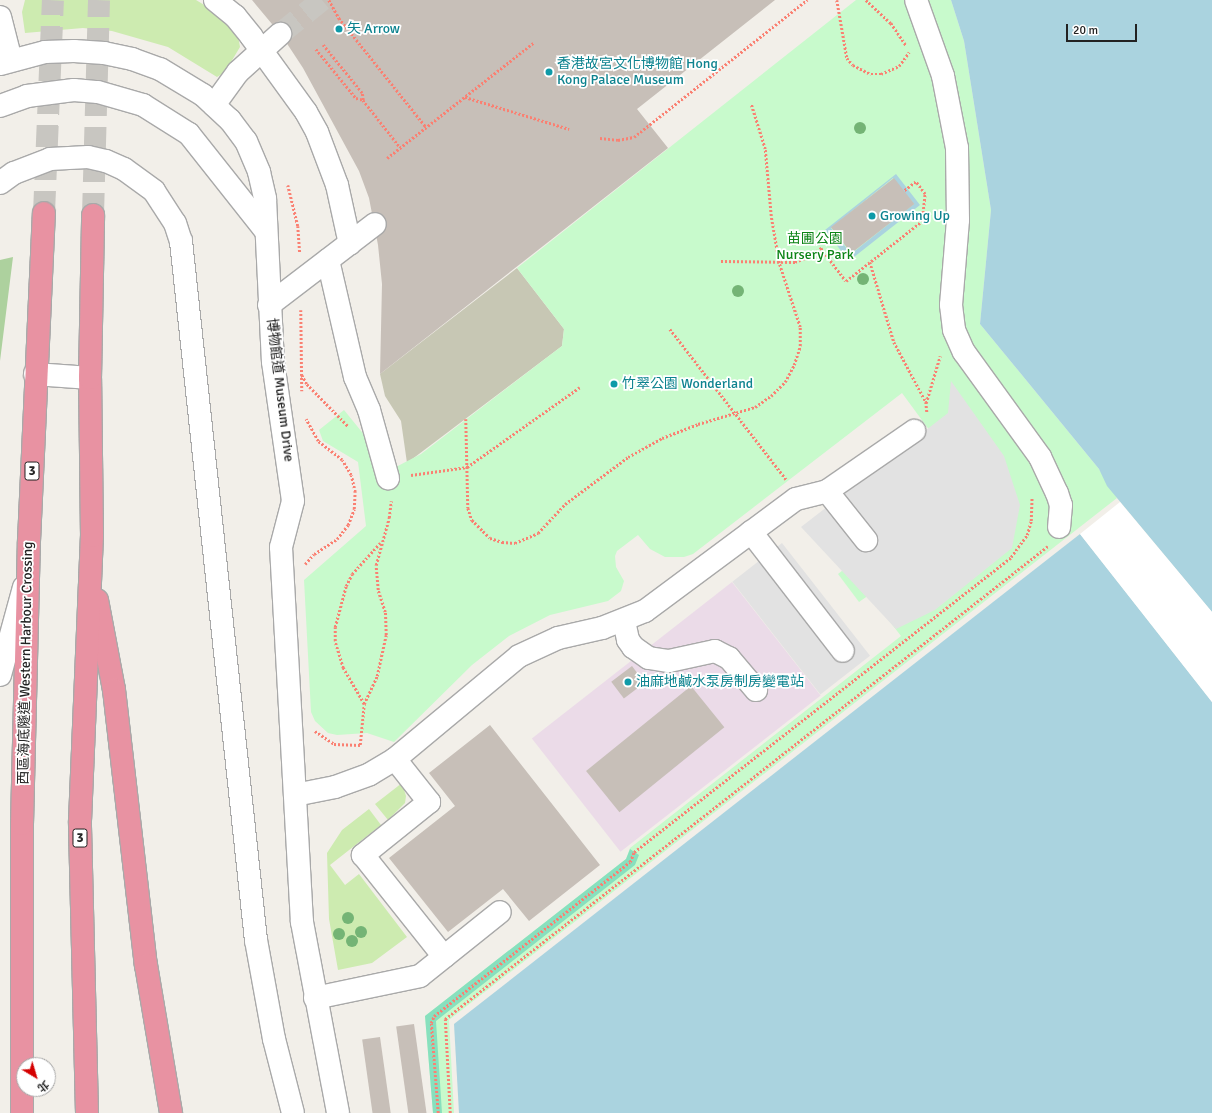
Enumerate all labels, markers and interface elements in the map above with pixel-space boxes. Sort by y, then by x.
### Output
scale bar [1068,16,1139,42]
place label: 矢 Arrow [347,21,400,37]
text: 20 m [1073,23,1098,38]
marker: 矢 Arrow [334,24,344,34]
place label: 香港故宮文化博物館 Hong Kong Palace Museum [557,56,718,88]
marker: 香港故宮文化博物館 Hong Kong Palace Museum [544,67,554,77]
place label: Growing Up [880,208,950,224]
marker: Growing Up [867,211,877,221]
park label: 苗圃公園 Nursery Park [776,231,854,264]
street label: 博物館道 Museum Drive [263,317,297,463]
place label: 竹翠公園 Wonderland [622,376,753,392]
marker: 竹翠公園 Wonderland [609,379,619,389]
road number: 3 [24,460,40,482]
street label: 西區海底隧道 Western Harbour Crossing [15,541,37,785]
place label: 油麻地鹹水泵房制房變電站 [636,674,804,690]
marker: 油麻地鹹水泵房制房變電站 [623,677,633,687]
road number: 3 [72,827,88,849]
north arrow [16,1057,56,1097]
text: 北 [35,1078,51,1095]

